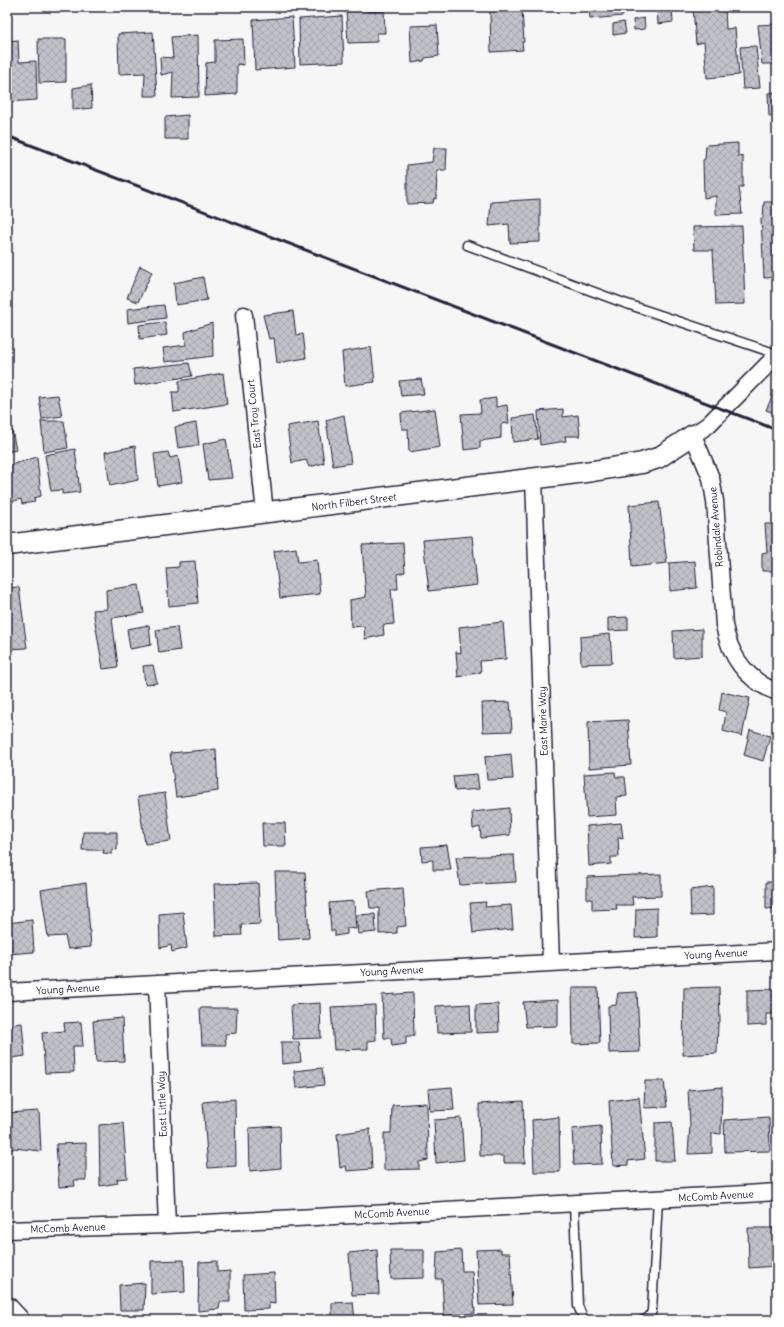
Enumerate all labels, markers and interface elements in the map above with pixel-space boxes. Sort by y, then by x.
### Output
street label: East Troy Court [244,378,264,449]
street label: Robindale Avenue [706,486,726,568]
street label: North Filbert Street [311,490,398,514]
street label: East Marie Way [535,686,551,756]
street label: Young Avenue [684,946,748,962]
street label: Young Avenue [360,963,424,979]
street label: Young Avenue [36,981,100,997]
street label: East Little Way [154,1071,170,1137]
street label: McComb Avenue [678,1188,754,1204]
street label: McComb Avenue [354,1205,430,1221]
street label: McComb Avenue [30,1220,106,1236]

